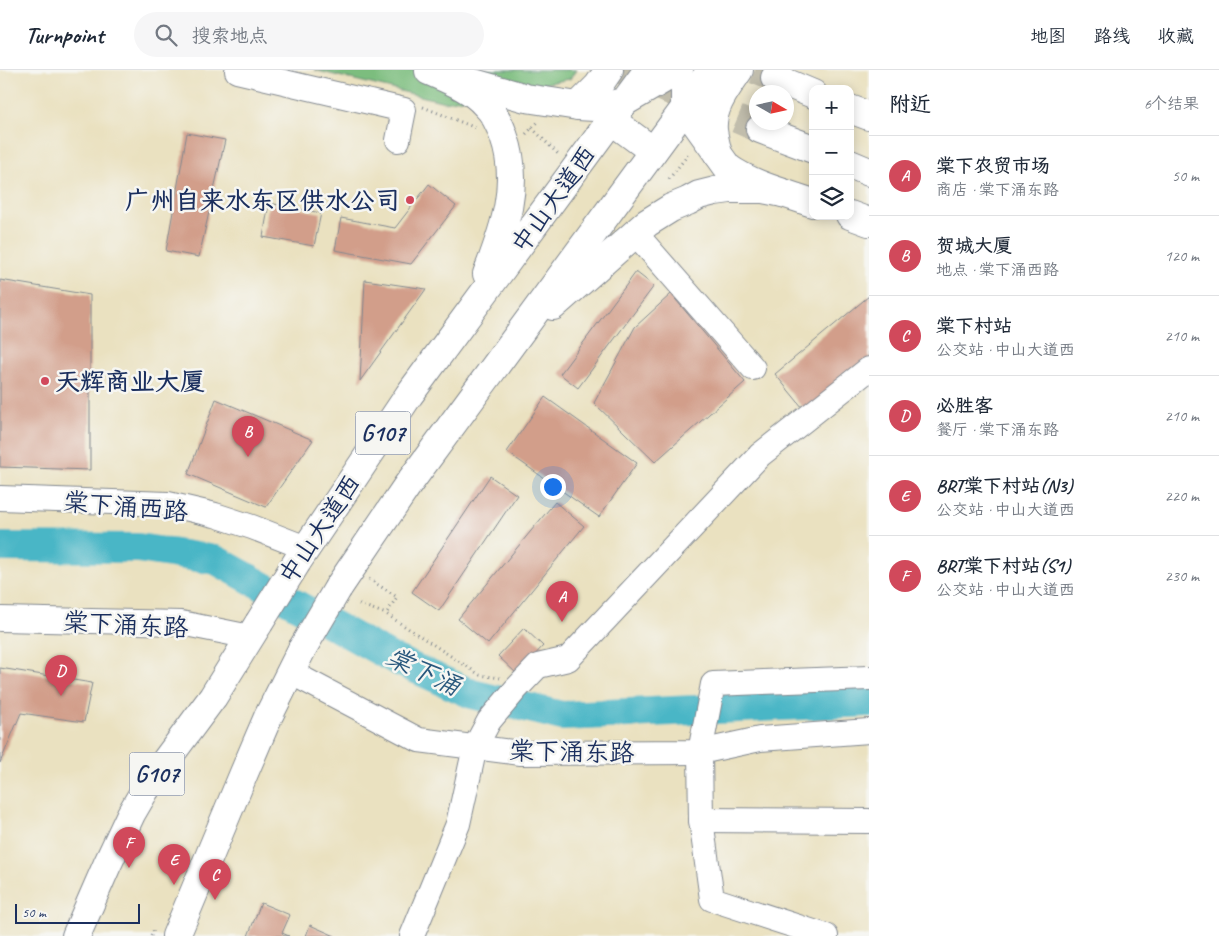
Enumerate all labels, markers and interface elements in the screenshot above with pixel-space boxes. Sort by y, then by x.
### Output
search box [134,12,484,57]
text: Turnpoint [25,20,104,50]
icon: search [152,21,180,49]
text: 搜索地点 [192,24,268,48]
text: 地图 [1030,25,1066,47]
text: 路线 [1094,25,1130,47]
text: 收藏 [1158,25,1194,47]
north arrow [749,85,794,130]
map controls [809,85,854,220]
button: + [809,85,854,130]
text: 附近 [889,91,931,117]
text: 6个结果 [1144,94,1199,114]
button: − [809,130,854,175]
street label: 中山大道西 [504,140,603,260]
text: 棠下农贸市场 [936,154,1050,178]
text: A [901,166,909,186]
text: 50 m [1172,166,1199,186]
button: layers [809,175,854,220]
text: 商店 · 棠下涌东路 [936,180,1059,200]
place label: 广州自来水东区供水公司 [125,185,400,217]
marker: 广州自来水东区供水公司 [404,194,416,206]
text: 贺城大厦 [936,234,1012,258]
text: B [901,246,909,266]
text: 120 m [1165,246,1199,266]
text: 地点 · 棠下涌西路 [936,260,1059,280]
text: 棠下村站 [936,314,1012,338]
text: C [901,326,909,346]
text: 210 m [1165,326,1199,346]
text: 公交站 · 中山大道西 [936,340,1075,360]
place label: 天辉商业大厦 [55,366,205,398]
marker: 天辉商业大厦 [39,375,51,387]
text: 必胜客 [936,394,993,418]
text: D [900,406,910,426]
text: 210 m [1165,406,1199,426]
road number: G107 [356,412,410,454]
pin: B [232,416,264,457]
text: 餐厅 · 棠下涌东路 [936,420,1059,440]
street label: 中山大道西 [272,469,368,590]
your location [540,474,566,500]
text: BRT棠下村站(N3) [936,474,1073,498]
street label: 棠下涌西路 [62,486,190,528]
text: E [901,486,909,506]
text: 220 m [1165,486,1199,506]
text: 公交站 · 中山大道西 [936,500,1075,520]
text: BRT棠下村站(S1) [936,554,1070,578]
text: F [901,566,909,586]
text: 230 m [1165,566,1199,586]
text: 公交站 · 中山大道西 [936,580,1075,600]
pin: A [546,581,578,622]
street label: 棠下涌东路 [63,606,189,644]
water label: 棠下涌 [381,640,467,703]
pin: D [45,655,77,696]
street label: 棠下涌东路 [509,735,635,769]
road number: G107 [130,752,184,796]
pin: F [113,827,145,868]
pin: E [158,844,190,885]
pin: C [199,859,231,900]
scale bar [15,901,140,924]
text: 50 m [22,904,46,921]

